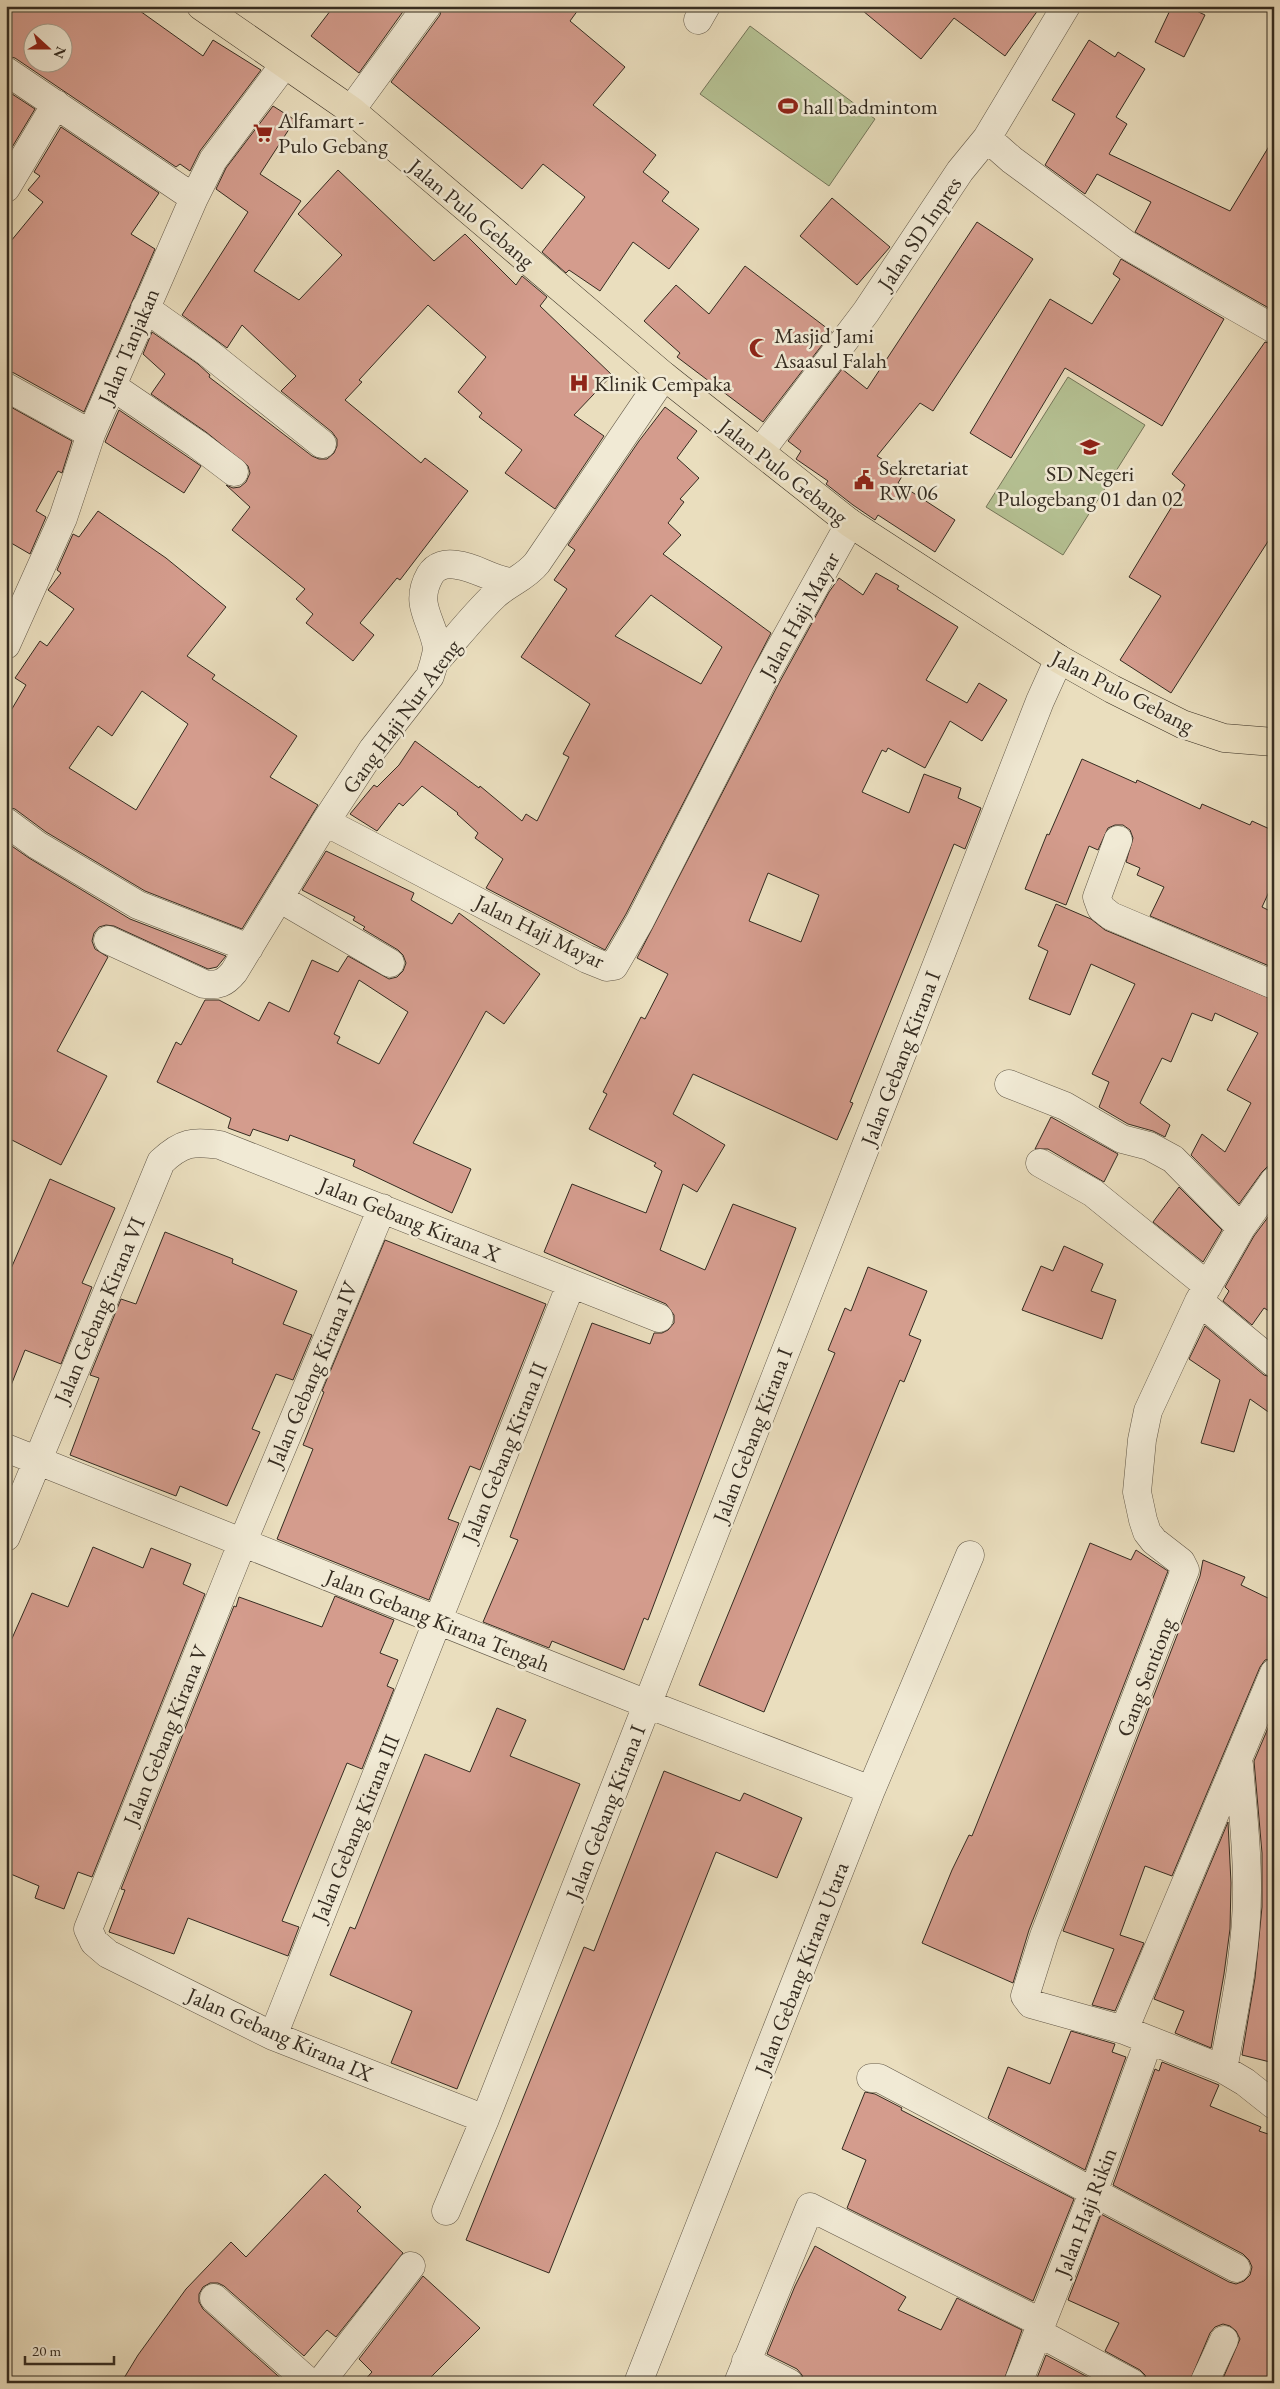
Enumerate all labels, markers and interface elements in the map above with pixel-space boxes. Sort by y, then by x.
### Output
north arrow [22,22,72,72]
text: N [49,44,71,62]
place label: hall badmintom [803,92,938,121]
sports icon: hall badmintom [777,95,799,117]
place label: Alfamart - Pulo Gebang [277,106,388,160]
supermarket icon: Alfamart - Pulo Gebang [252,122,274,144]
street label: Jalan Pulo Gebang [401,151,541,275]
street label: Jalan SD Inpres [870,171,968,297]
street label: Jalan Tanjakan [90,283,166,411]
place label: Masjid Jami Asaasul Falah [773,321,887,375]
mosque icon: Masjid Jami Asaasul Falah [748,337,770,359]
place label: Klinik Cempaka [594,369,732,398]
hospital icon: Klinik Cempaka [568,372,590,394]
street label: Jalan Pulo Gebang [712,411,854,531]
school or university icon: SD Negeri Pulogebang 01 dan 02 [1079,436,1101,458]
place label: Sekretariat RW 06 [879,453,968,507]
place label: SD Negeri Pulogebang 01 dan 02 [997,459,1183,513]
public building icon: Sekretariat RW 06 [853,469,875,491]
street label: Jalan Haji Mayar [752,546,847,686]
street label: Gang Haji Nur Ateng [336,633,468,799]
street label: Jalan Pulo Gebang [1045,642,1199,740]
street label: Jalan Haji Mayar [468,887,610,976]
street label: Jalan Gebang Kirana I [853,966,947,1152]
street label: Jalan Gebang Kirana X [313,1169,505,1269]
street label: Jalan Gebang Kirana VI [46,1212,152,1410]
street label: Jalan Gebang Kirana IV [259,1276,365,1474]
street label: Jalan Gebang Kirana I [705,1343,799,1529]
street label: Jalan Gebang Kirana II [454,1357,554,1549]
street label: Jalan Gebang Kirana Tengah [319,1561,554,1679]
street label: Gang Sentiong [1109,1613,1182,1741]
street label: Jalan Gebang Kirana V [115,1640,215,1832]
street label: Jalan Gebang Kirana I [558,1720,652,1906]
street label: Jalan Gebang Kirana III [304,1730,407,1928]
street label: Jalan Gebang Kirana Utara [747,1857,855,2081]
street label: Jalan Gebang Kirana IX [180,1980,378,2089]
street label: Jalan Haji Rikin [1047,2143,1123,2283]
scale bar [25,2334,114,2366]
text: 20 m [32,2341,61,2360]

